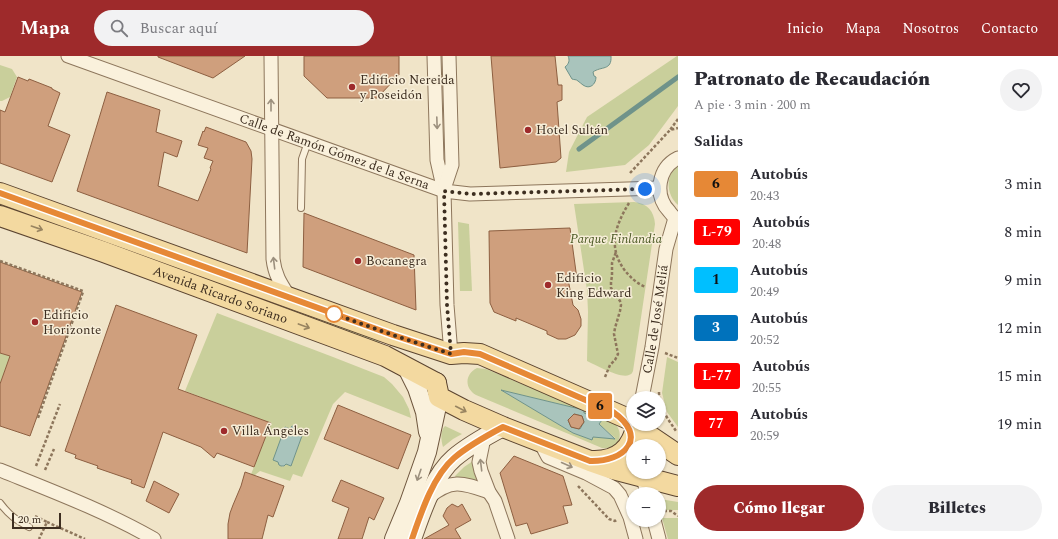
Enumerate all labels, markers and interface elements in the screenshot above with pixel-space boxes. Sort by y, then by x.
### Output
search box [94,10,374,46]
text: Mapa [20,14,70,43]
icon: search [108,17,130,39]
text: Buscar aquí [140,17,218,40]
text: Inicio [787,18,823,39]
text: Mapa [845,18,880,39]
text: Nosotros [902,18,959,39]
text: Contacto [981,18,1038,39]
text: Patronato de Recaudación [694,65,930,94]
button: heart [1000,69,1042,111]
place label: Edificio Nereida y Poseidón [359,70,455,105]
marker: Edificio Nereida y Poseidón [347,82,357,92]
text: A pie · 3 min · 200 m [694,95,811,115]
one-way arrow [267,99,275,112]
street label: Calle de Ramón Gómez de la Serna [237,108,433,195]
one-way arrow [433,116,440,129]
place label: Hotel Sultán [536,120,608,140]
marker: Hotel Sultán [523,125,533,135]
text: Salidas [694,130,743,153]
text: Autobús [750,163,808,186]
text: 6 [712,173,720,194]
text: 3 min [1004,173,1042,196]
your location [635,179,655,199]
text: 20:43 [750,186,779,206]
text: Autobús [752,211,810,234]
text: L-79 [702,221,732,242]
text: 8 min [1004,221,1042,244]
one-way arrow [30,225,42,233]
park label: Parque Finlandia [570,229,662,249]
text: 20:48 [752,234,781,254]
place label: Bocanegra [366,251,427,271]
marker: Bocanegra [353,256,363,266]
one-way arrow [270,257,278,270]
text: Autobús [750,259,808,282]
street label: Avenida Ricardo Soriano [150,261,291,329]
street label: Calle de José Meliá [637,263,674,375]
place label: Edificio King Edward [556,268,631,303]
text: 1 [712,269,720,290]
text: 9 min [1004,269,1042,292]
marker: Edificio King Edward [543,280,553,290]
text: 20:49 [750,282,779,302]
place label: Edificio Horizonte [43,305,101,340]
unlabelled marker [325,305,343,323]
text: Autobús [750,307,808,330]
marker: Edificio Horizonte [30,317,40,327]
text: 3 [712,317,720,338]
text: 12 min [997,317,1042,340]
one-way arrow [297,323,310,330]
text: 20:52 [750,330,779,350]
text: Autobús [752,355,810,378]
text: L-77 [702,365,732,386]
text: 15 min [997,365,1042,388]
text: 20:55 [752,378,781,398]
map controls [626,391,666,527]
button: layers [626,391,666,431]
line badge: 6 [587,393,613,419]
text: 6 [596,395,604,416]
text: Autobús [750,403,808,426]
one-way arrow [455,406,467,413]
text: 77 [708,413,724,434]
text: 19 min [997,413,1042,436]
place label: Villa Ángeles [232,421,309,441]
marker: Villa Ángeles [219,426,229,436]
text: 20:59 [750,426,779,446]
button: + [626,439,666,479]
one-way arrow [477,459,484,472]
one-way arrow [560,462,572,469]
one-way arrow [415,469,422,482]
button: Cómo llegar [694,485,864,531]
button: Billetes [872,485,1042,531]
button: − [626,487,666,527]
scale bar [12,511,61,530]
text: 20 m [18,511,41,528]

